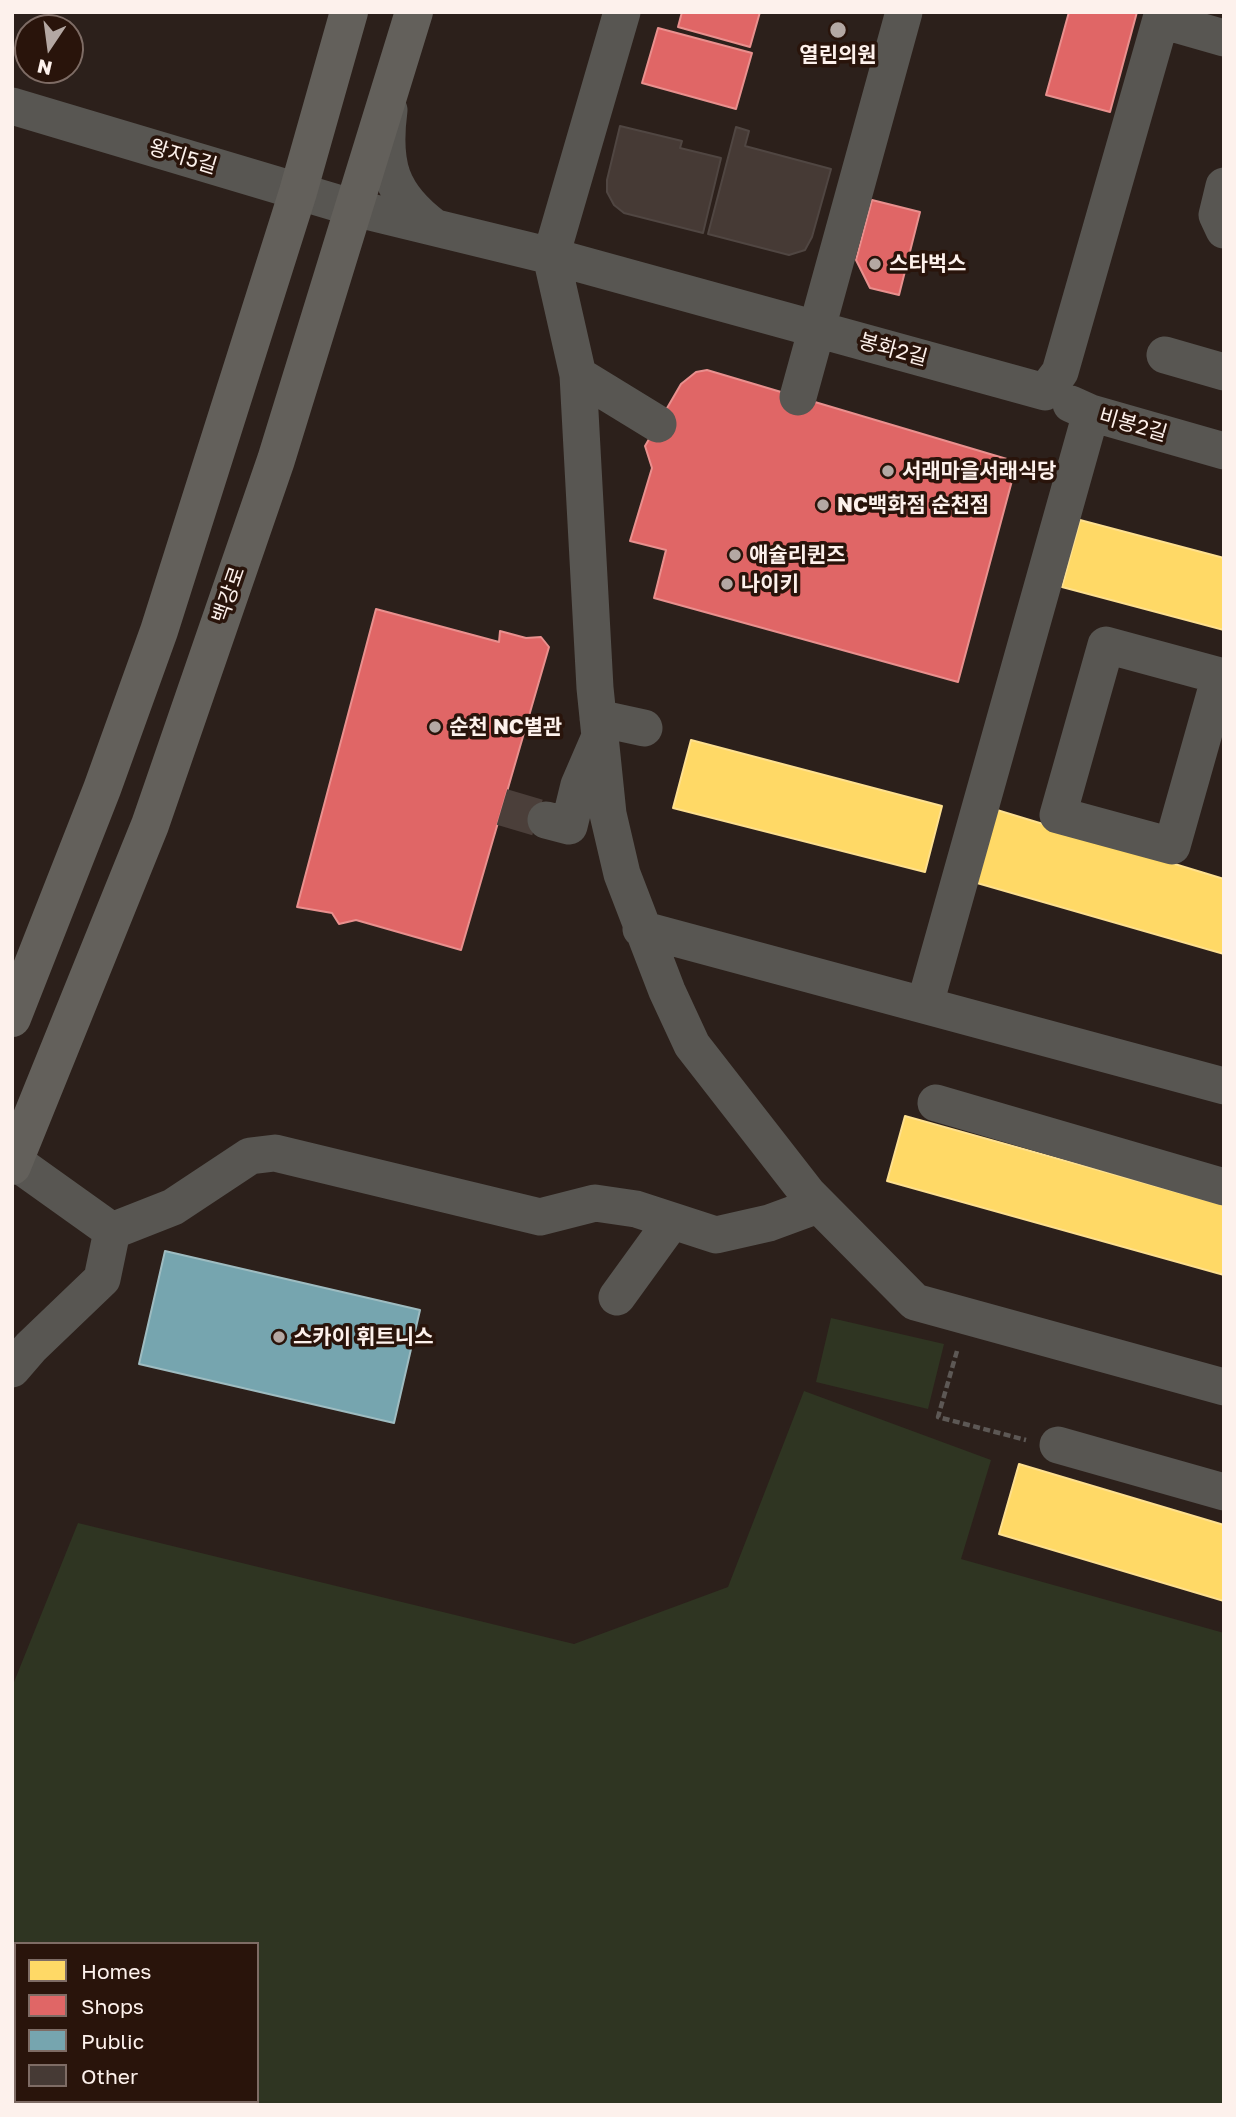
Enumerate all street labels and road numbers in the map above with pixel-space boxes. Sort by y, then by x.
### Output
street label: 왕지5길 [146,135,220,179]
street label: 봉화2길 [856,329,930,371]
street label: 비봉2길 [1096,403,1170,447]
street label: 백강로 [208,563,250,627]

